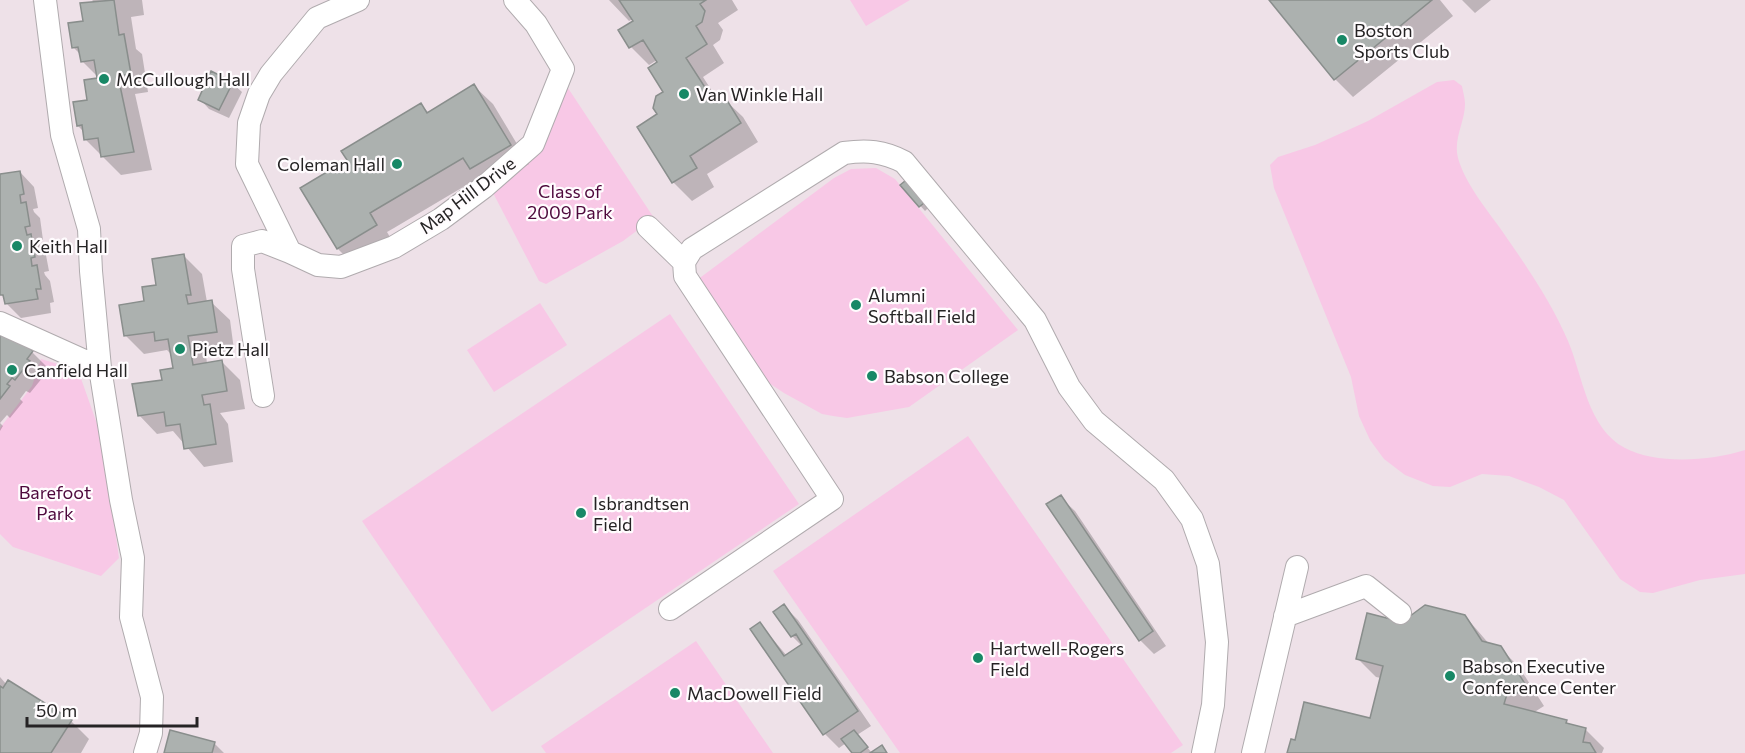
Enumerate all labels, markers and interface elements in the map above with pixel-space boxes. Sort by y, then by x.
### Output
place label: Boston Sports Club [1354,19,1450,62]
marker: Boston Sports Club [1335,33,1349,47]
place label: McCullough Hall [116,68,250,90]
marker: McCullough Hall [97,72,111,86]
place label: Van Winkle Hall [696,83,823,105]
marker: Van Winkle Hall [677,87,691,101]
street label: Map Hill Drive [415,152,519,238]
place label: Coleman Hall [277,153,385,175]
marker: Coleman Hall [390,157,404,171]
park label: Class of 2009 Park [527,180,613,223]
place label: Keith Hall [29,235,108,257]
marker: Keith Hall [10,239,24,253]
place label: Alumni Softball Field [868,284,976,327]
marker: Alumni Softball Field [849,298,863,312]
place label: Pietz Hall [192,338,269,360]
marker: Pietz Hall [173,342,187,356]
place label: Canfield Hall [24,359,128,381]
marker: Canfield Hall [5,363,19,377]
place label: Babson College [884,365,1009,387]
marker: Babson College [865,369,879,383]
park label: Barefoot Park [19,481,91,524]
place label: Isbrandtsen Field [593,492,689,535]
marker: Isbrandtsen Field [574,506,588,520]
place label: Hartwell-Rogers Field [990,637,1124,680]
marker: Hartwell-Rogers Field [971,651,985,665]
place label: Babson Executive Conference Center [1462,655,1616,698]
marker: Babson Executive Conference Center [1443,669,1457,683]
place label: MacDowell Field [687,682,822,704]
marker: MacDowell Field [668,686,682,700]
scale bar [27,690,196,728]
text: 50 m [36,699,77,721]

